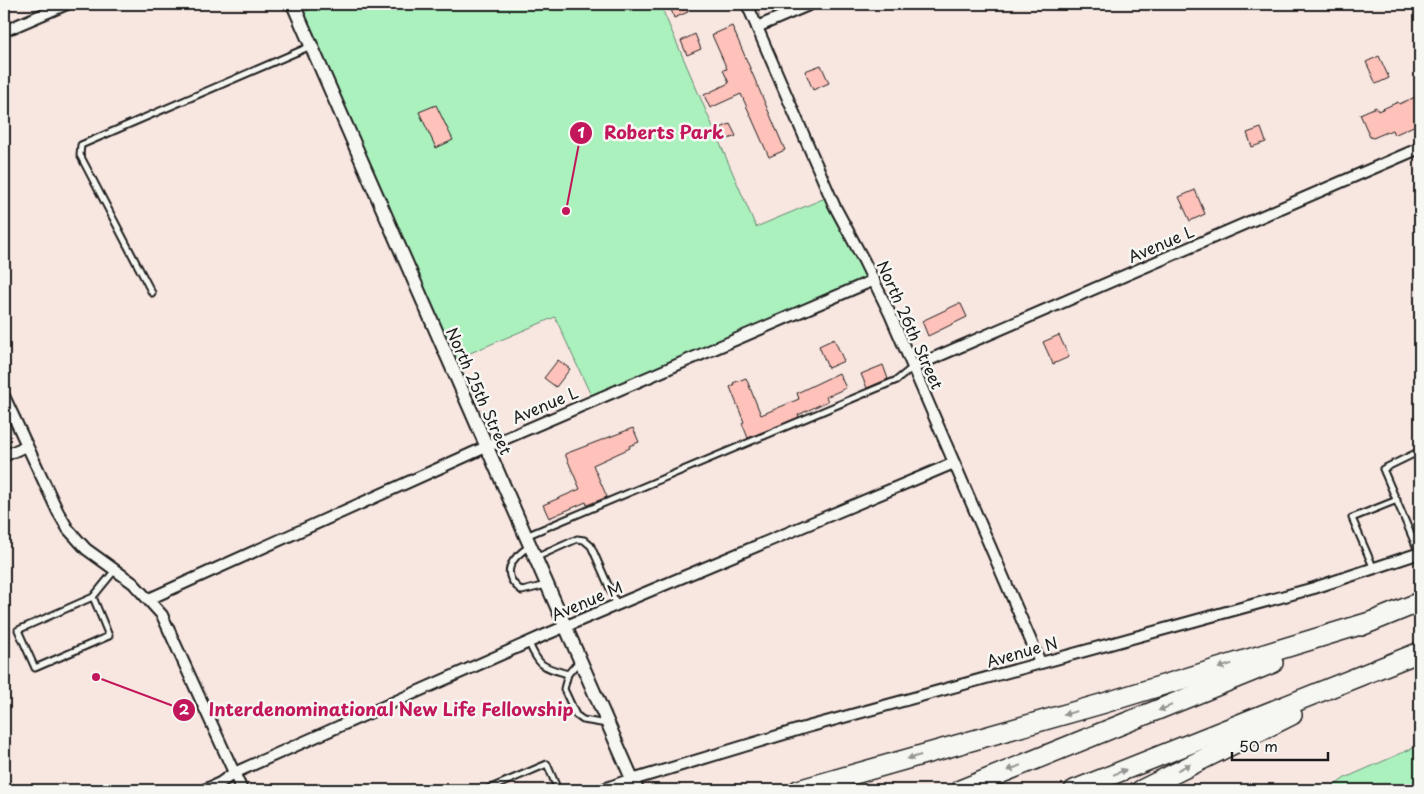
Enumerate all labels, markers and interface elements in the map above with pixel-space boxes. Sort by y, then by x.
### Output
callout: Roberts Park [569,116,734,149]
text: Roberts Park [604,118,724,145]
text: 1 [577,120,585,143]
street label: Avenue L [1124,218,1197,268]
street label: North 26th Street [872,256,950,393]
street label: North 25th Street [441,323,519,459]
street label: Avenue L [508,379,581,429]
street label: Avenue M [547,574,626,626]
street label: Avenue N [983,629,1060,673]
one-way arrow [1218,663,1233,671]
callout: Interdenominational New Life Fellowship [171,694,585,727]
text: Interdenominational New Life Fellowship [208,695,574,722]
text: 2 [179,697,190,720]
one-way arrow [1158,704,1172,712]
one-way arrow [1062,709,1077,717]
scale bar [1232,729,1328,761]
text: 50 m [1239,734,1278,757]
one-way arrow [906,754,921,762]
one-way arrow [1177,763,1191,771]
one-way arrow [1006,764,1021,772]
one-way arrow [1113,768,1128,776]

